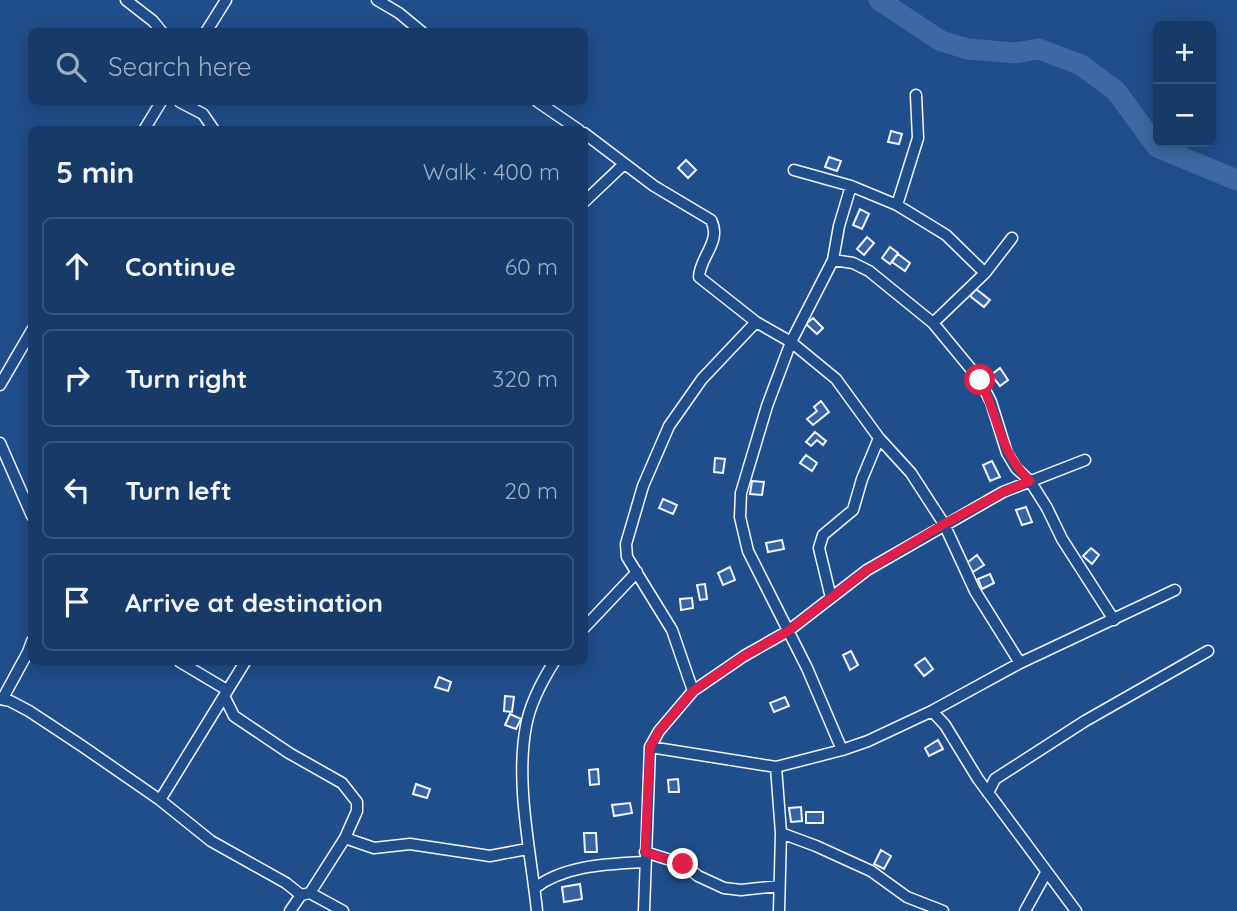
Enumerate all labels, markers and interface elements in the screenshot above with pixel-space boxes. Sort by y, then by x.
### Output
map controls [1153,21,1216,147]
button: + [1153,21,1216,84]
search box [28,28,588,105]
icon: search [52,48,90,86]
text: Search here [108,50,252,83]
button: − [1153,84,1216,147]
text: 5 min [56,153,134,191]
text: Walk · 400 m [423,157,560,186]
icon: ahead [58,247,96,285]
text: Continue [125,250,236,283]
text: 60 m [505,252,558,281]
icon: right [58,359,96,397]
text: Turn right [125,362,247,395]
text: 320 m [492,364,558,393]
route start [964,364,995,395]
icon: left [58,471,96,509]
text: Turn left [125,474,232,507]
text: 20 m [504,476,558,505]
icon: arrive [58,583,96,621]
text: Arrive at destination [125,586,383,619]
route end [667,848,698,879]

